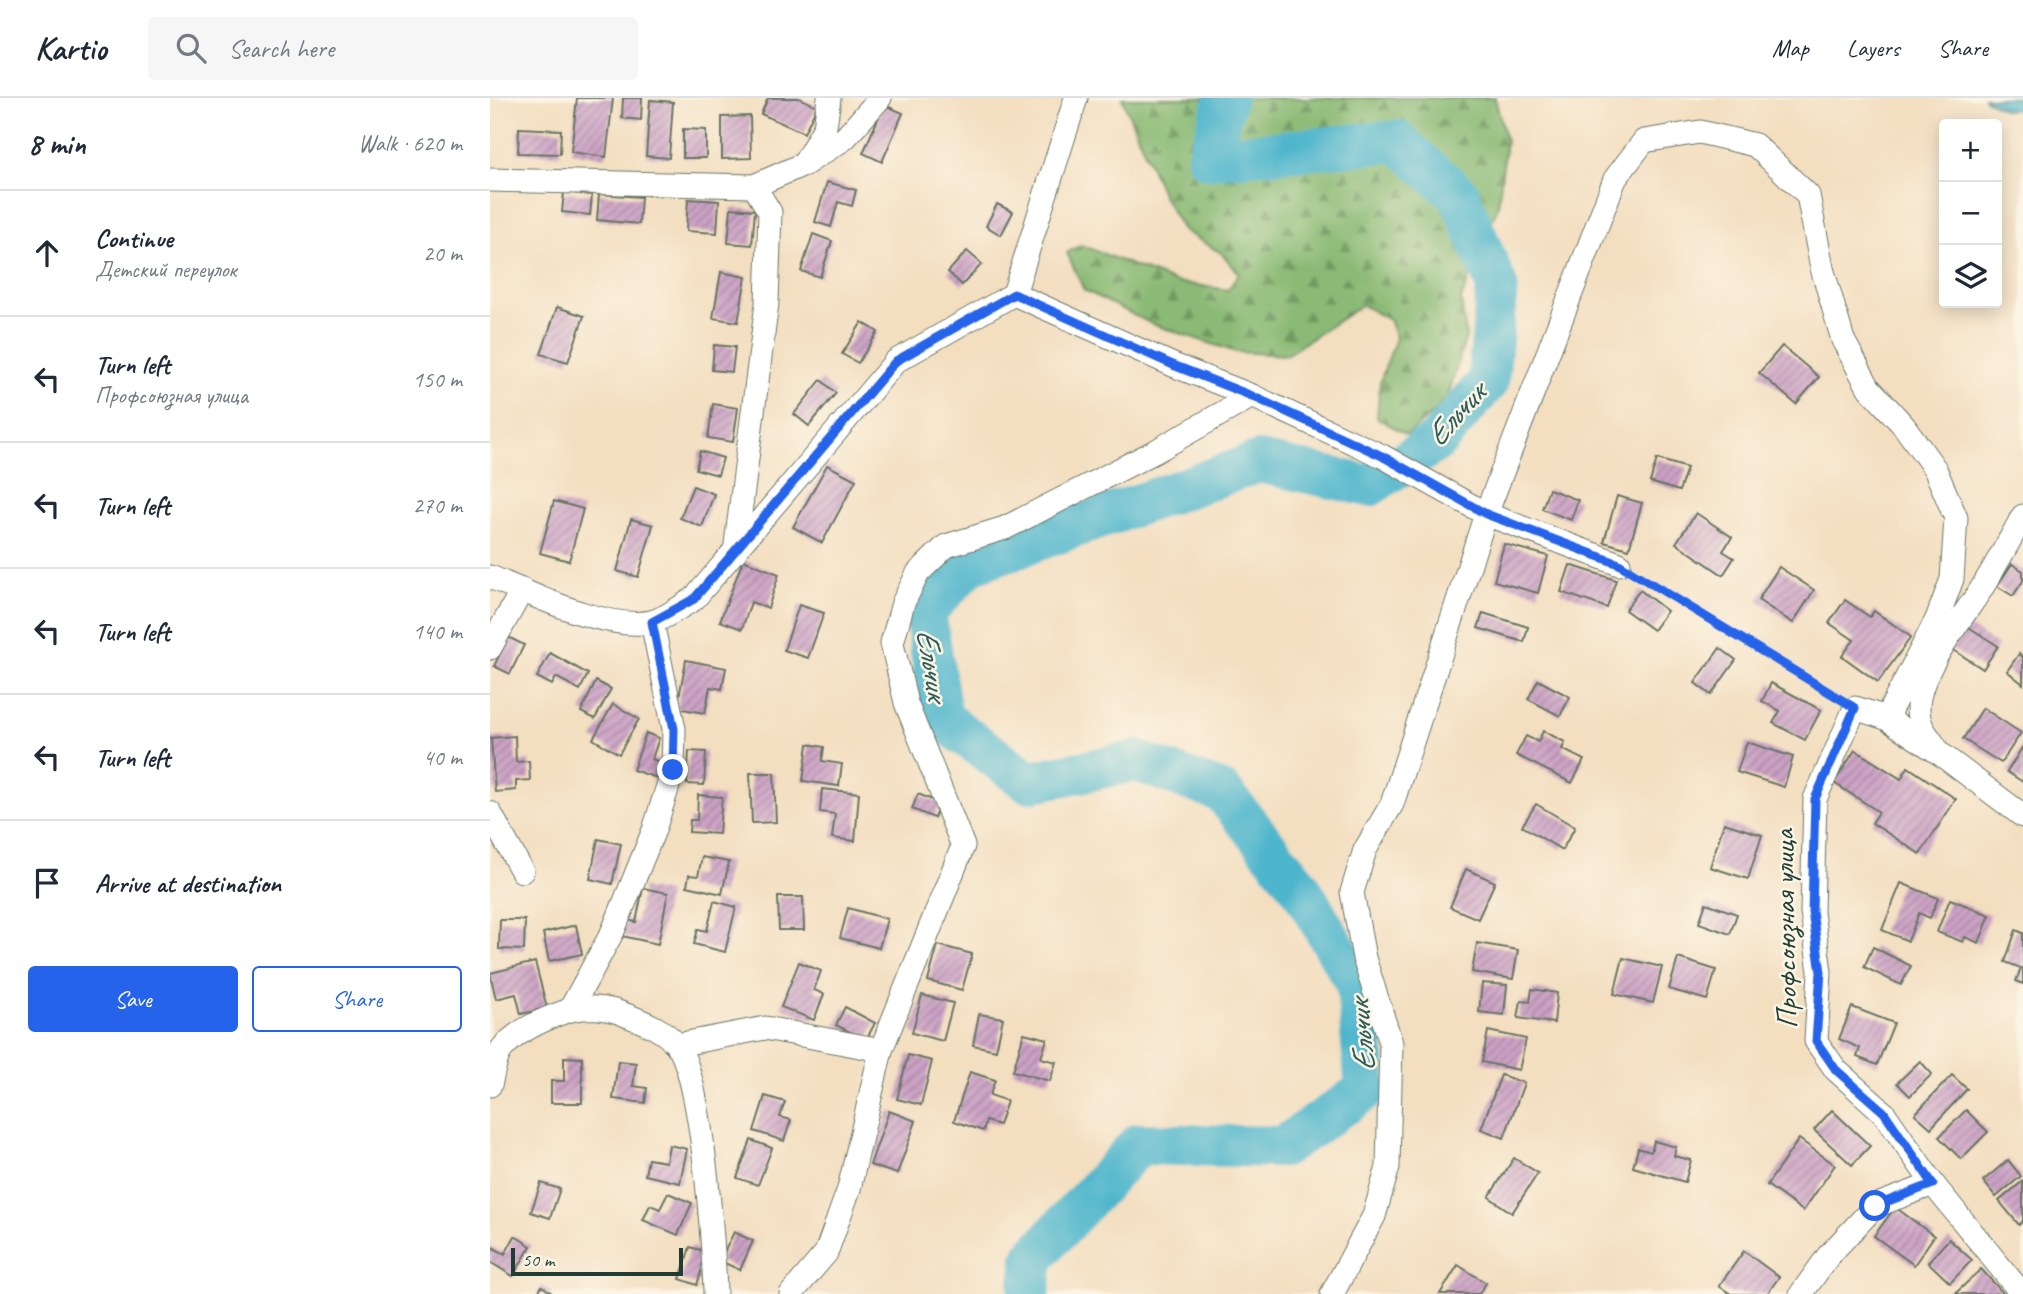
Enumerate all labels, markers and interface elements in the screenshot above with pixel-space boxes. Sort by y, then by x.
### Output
search box [148,17,638,80]
text: Kartio [35,27,106,69]
icon: search [172,29,210,67]
text: Search here [228,32,334,65]
text: Map [1772,33,1809,63]
text: Layers [1847,33,1900,63]
text: Share [1938,33,1988,63]
map controls [1939,119,2002,308]
button: + [1939,119,2002,182]
text: 8 min [28,125,85,163]
text: Walk · 620 m [358,129,462,158]
button: − [1939,182,2002,245]
text: Continue [95,222,173,255]
icon: ahead [28,234,66,272]
text: 20 m [423,239,462,268]
button: layers [1939,245,2002,308]
text: Детский переулок [95,255,236,284]
text: Turn left [95,348,170,381]
icon: left [28,360,66,398]
text: 150 m [413,365,462,394]
water label: Ельчик [1416,369,1499,455]
text: Профсоюзная улица [95,381,248,410]
icon: left [28,486,66,524]
text: Turn left [95,489,170,522]
text: 270 m [413,491,462,520]
icon: left [28,612,66,650]
text: Turn left [95,615,170,648]
text: 140 m [413,617,462,646]
water label: Ельчик [907,626,959,709]
icon: left [28,738,66,776]
text: Turn left [95,741,170,774]
text: 40 m [423,743,462,772]
route end [657,754,688,785]
street label: Профсоюзная улица [1764,827,1806,1029]
icon: arrive [28,864,66,902]
text: Arrive at destination [95,867,281,900]
button: Save [28,966,238,1032]
button: Share [252,966,462,1032]
water label: Ельчик [1337,992,1385,1073]
route start [1859,1190,1890,1221]
scale bar [511,1245,682,1277]
text: 50 m [522,1248,554,1272]

